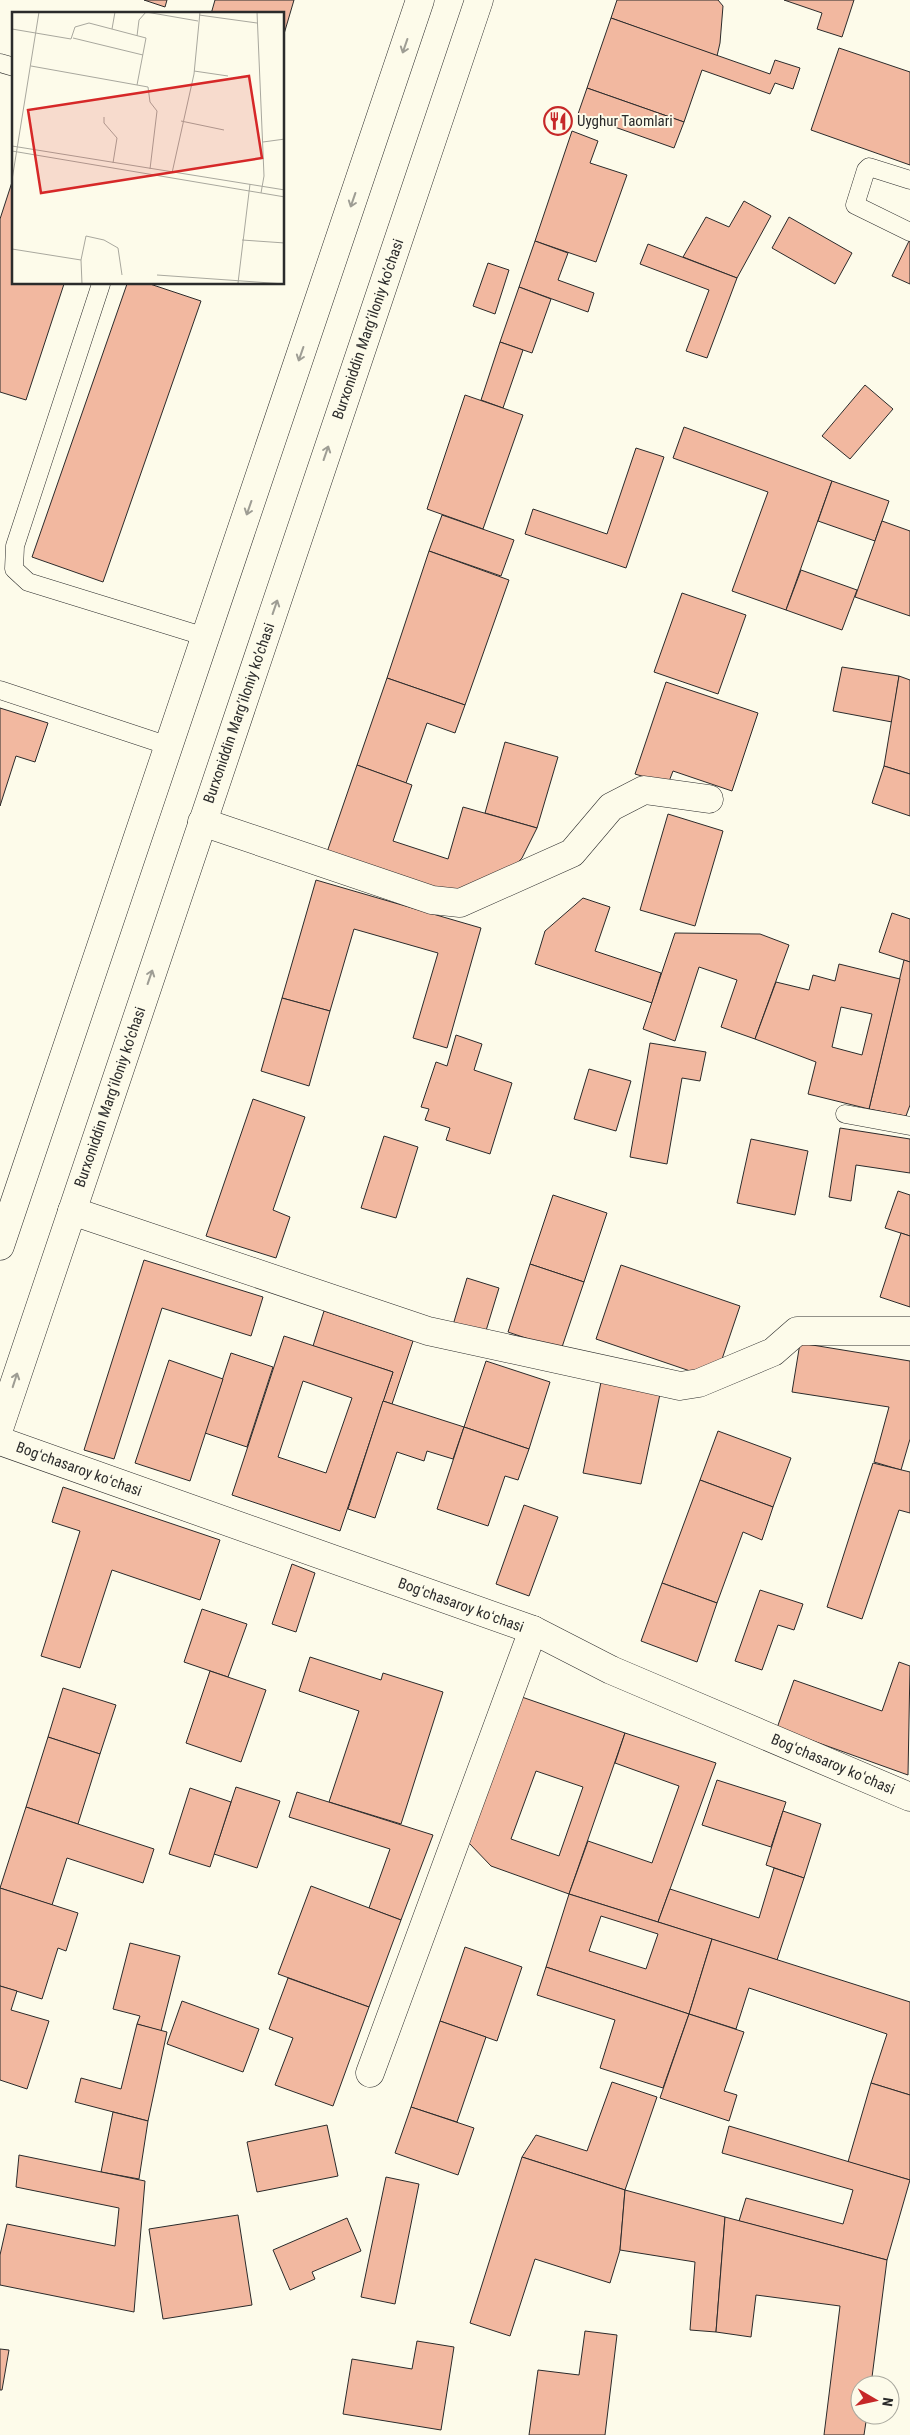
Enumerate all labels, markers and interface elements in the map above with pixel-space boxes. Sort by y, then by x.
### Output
inset map [12,12,285,285]
one-way arrow [399,38,409,54]
restaurant icon: Uyghur Taomlari [543,106,573,136]
place label: Uyghur Taomlari [577,112,673,130]
one-way arrow [348,192,357,207]
street label: Burxoniddin Marg’iloniy ko’chasi [329,236,407,422]
one-way arrow [296,346,305,361]
one-way arrow [322,445,332,461]
one-way arrow [244,500,253,515]
one-way arrow [270,600,280,616]
street label: Burxoniddin Marg’iloniy ko’chasi [200,620,278,806]
one-way arrow [146,969,156,985]
street label: Burxoniddin Marg’iloniy ko’chasi [71,1004,149,1190]
one-way arrow [11,1372,21,1388]
street label: Bogʻchasaroy koʻchasi [14,1438,144,1500]
street label: Bogʻchasaroy koʻchasi [396,1574,526,1636]
street label: Bogʻchasaroy koʻchasi [768,1730,898,1798]
north arrow [850,2375,900,2425]
text: N [879,2397,896,2408]

